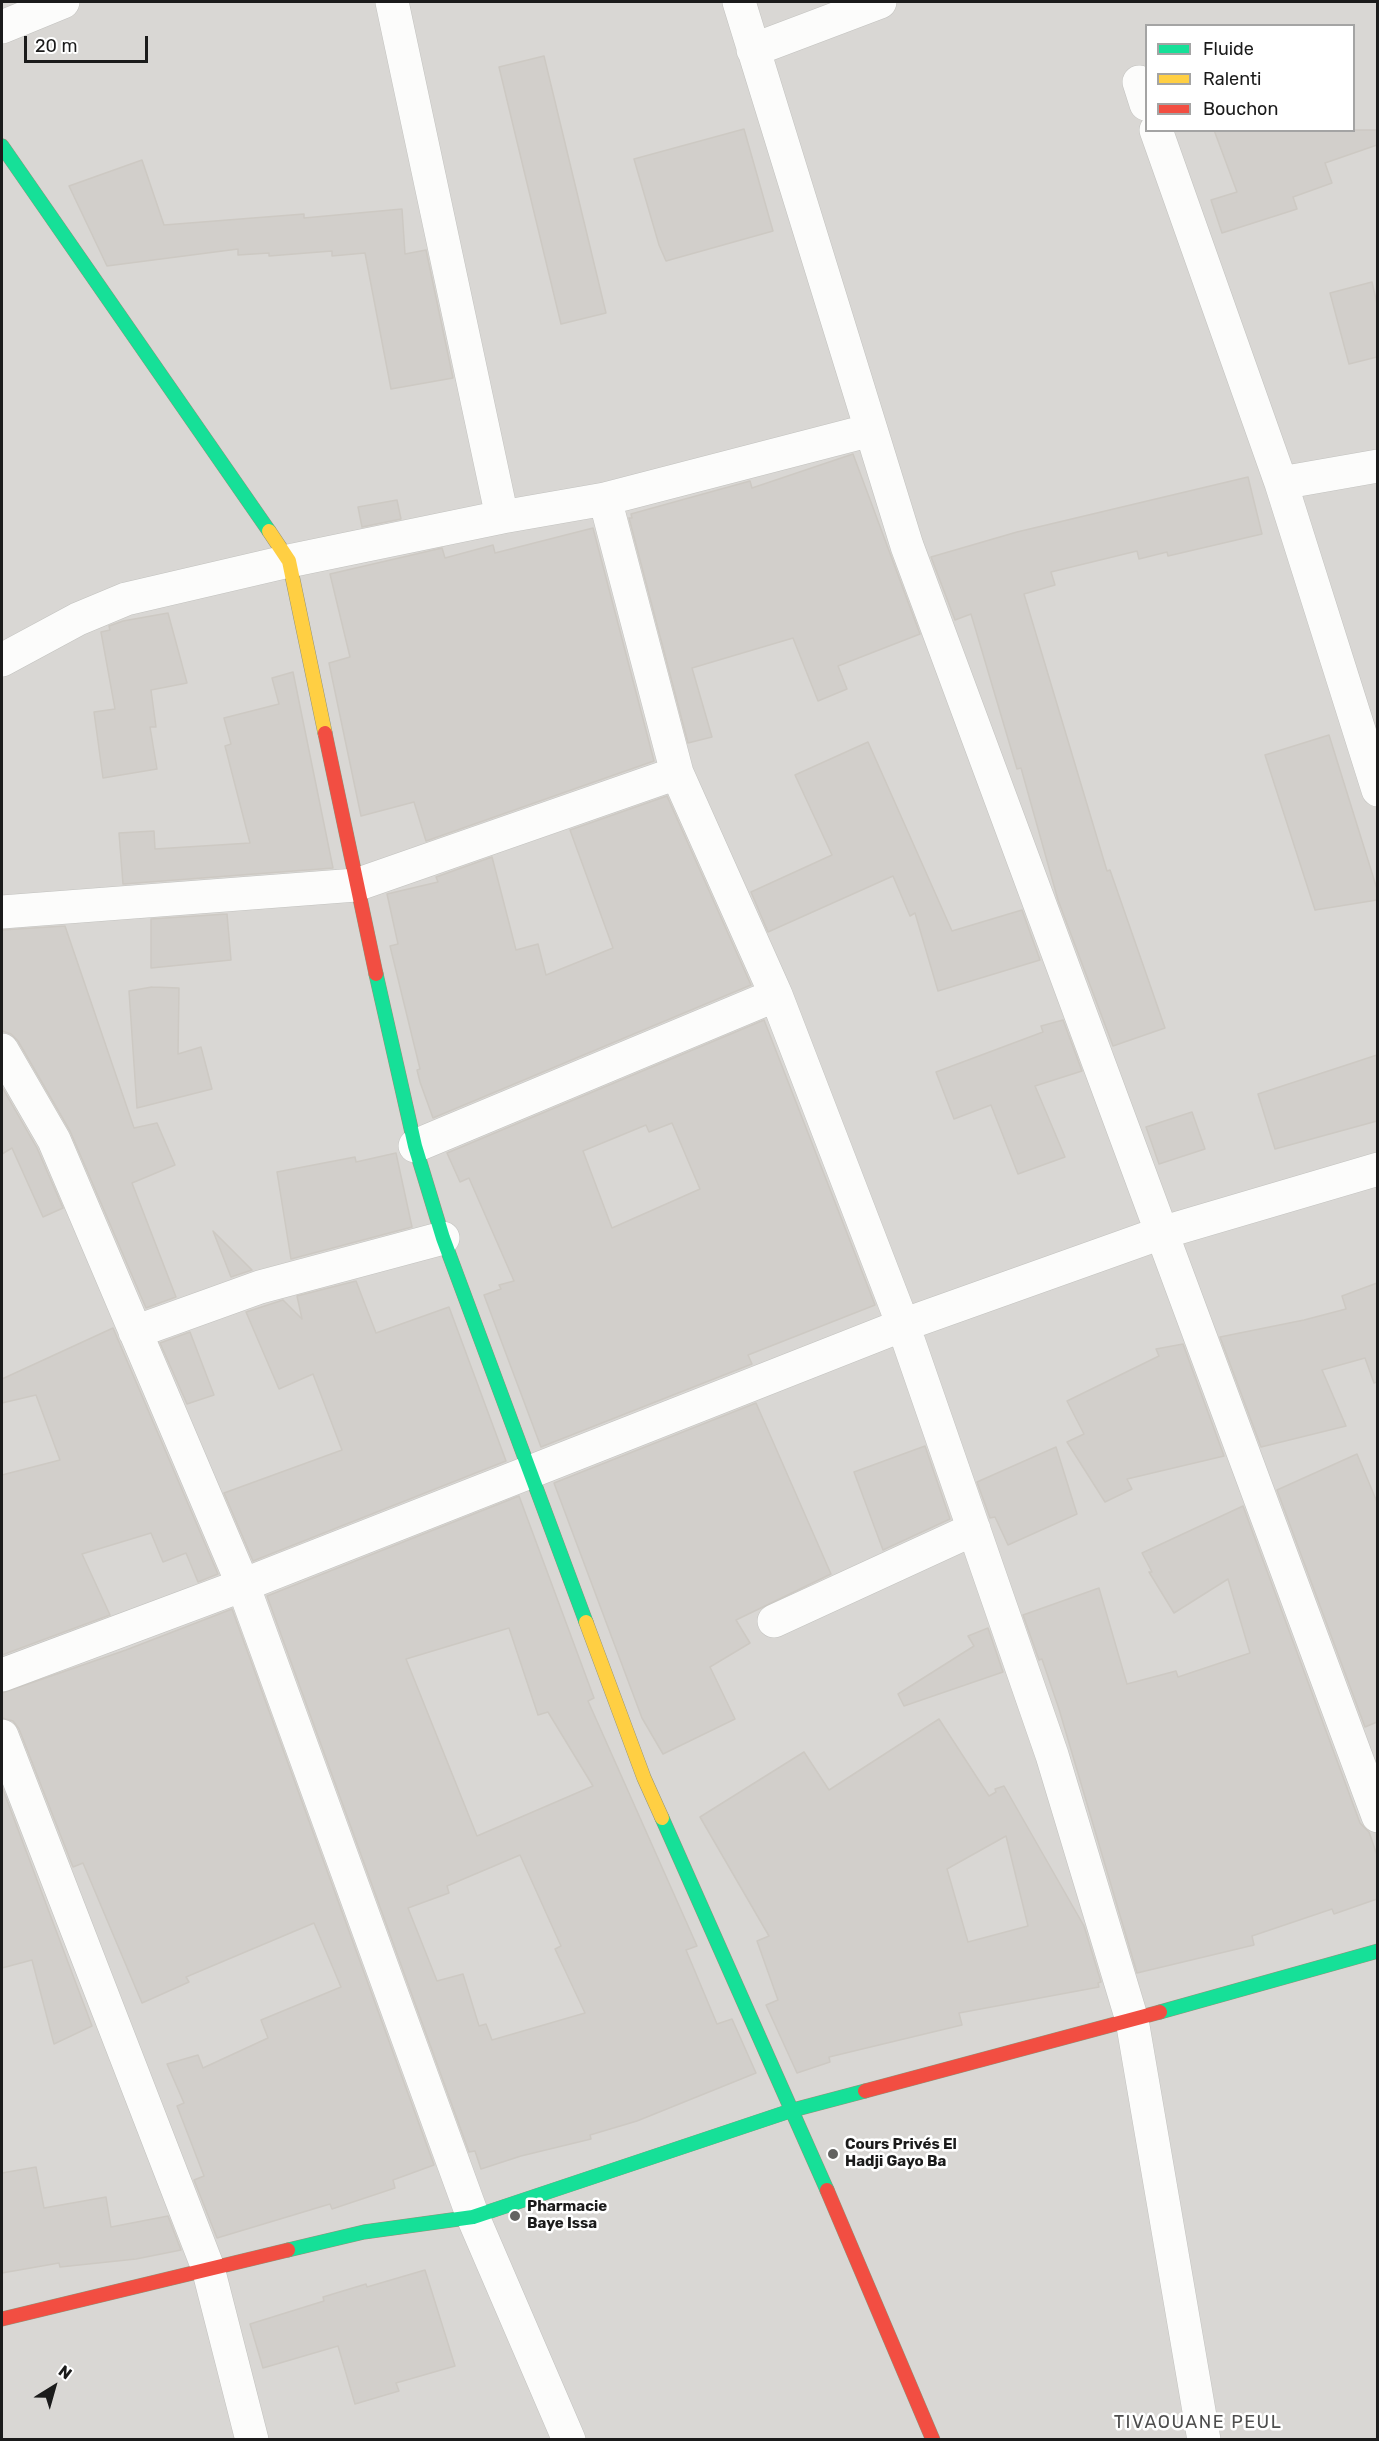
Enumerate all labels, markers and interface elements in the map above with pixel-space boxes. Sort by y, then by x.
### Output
scale bar [27,24,152,62]
legend [1145,24,1355,132]
text: 20 m [35,35,77,57]
text: Fluide [1203,38,1254,60]
text: Ralenti [1203,68,1261,90]
text: Bouchon [1203,98,1278,120]
place label: Cours Privés El Hadji Gayo Ba [845,2136,957,2171]
marker: Cours Privés El Hadji Gayo Ba [826,2147,840,2161]
place label: Pharmacie Baye Issa [527,2198,607,2233]
marker: Pharmacie Baye Issa [508,2209,522,2223]
north arrow [24,2357,84,2417]
text: N [55,2361,75,2383]
district label: TIVAOUANE PEUL [1114,2412,1282,2434]

